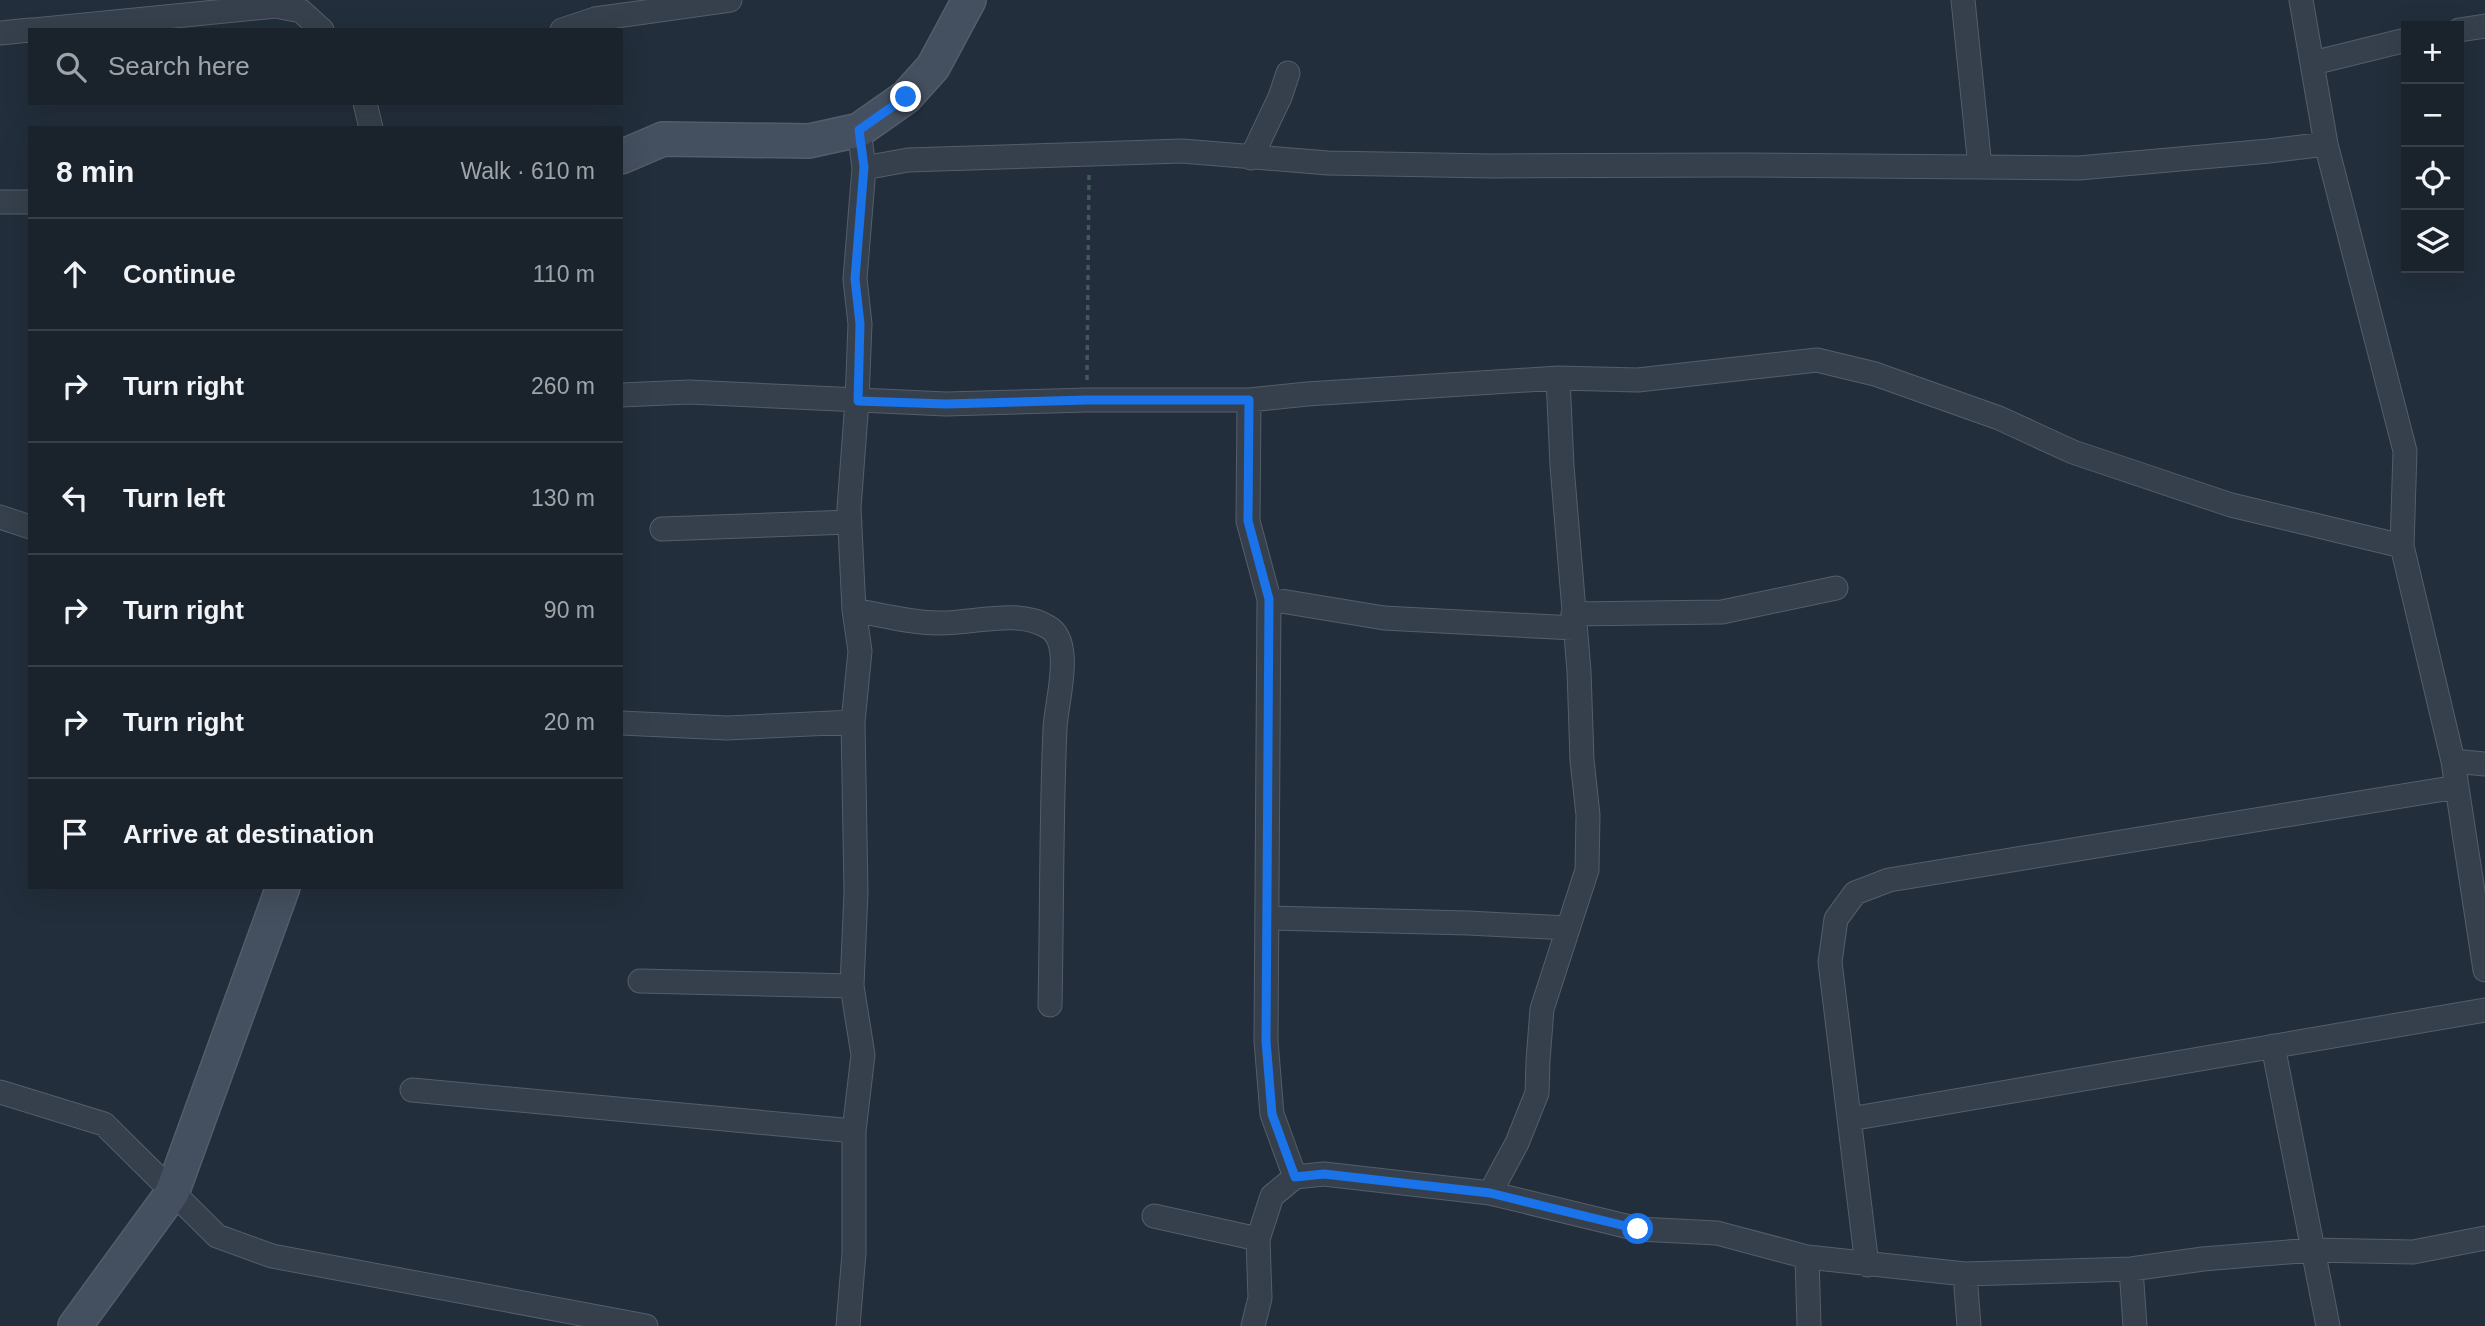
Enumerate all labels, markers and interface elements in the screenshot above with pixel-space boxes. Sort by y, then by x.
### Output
map controls [2401,21,2464,273]
button: + [2401,21,2464,84]
search box [28,28,623,105]
icon: search [52,48,90,86]
text: Search here [108,51,250,81]
route end [890,81,921,112]
button: − [2401,84,2464,147]
button: locate [2401,147,2464,210]
text: 8 min [56,155,134,188]
text: Walk · 610 m [460,158,595,184]
button: layers [2401,210,2464,273]
icon: ahead [56,255,94,293]
text: Continue [123,259,236,289]
text: 110 m [533,261,595,287]
icon: right [56,367,94,405]
text: Turn right [123,371,244,401]
text: 260 m [531,373,595,399]
icon: left [56,479,94,517]
text: Turn left [123,483,225,513]
text: 130 m [531,485,595,511]
icon: right [56,591,94,629]
text: Turn right [123,595,244,625]
text: 90 m [544,597,595,623]
icon: right [56,703,94,741]
text: Turn right [123,707,244,737]
text: 20 m [544,709,595,735]
icon: arrive [56,815,94,853]
text: Arrive at destination [123,819,374,849]
route start [1622,1213,1653,1244]

